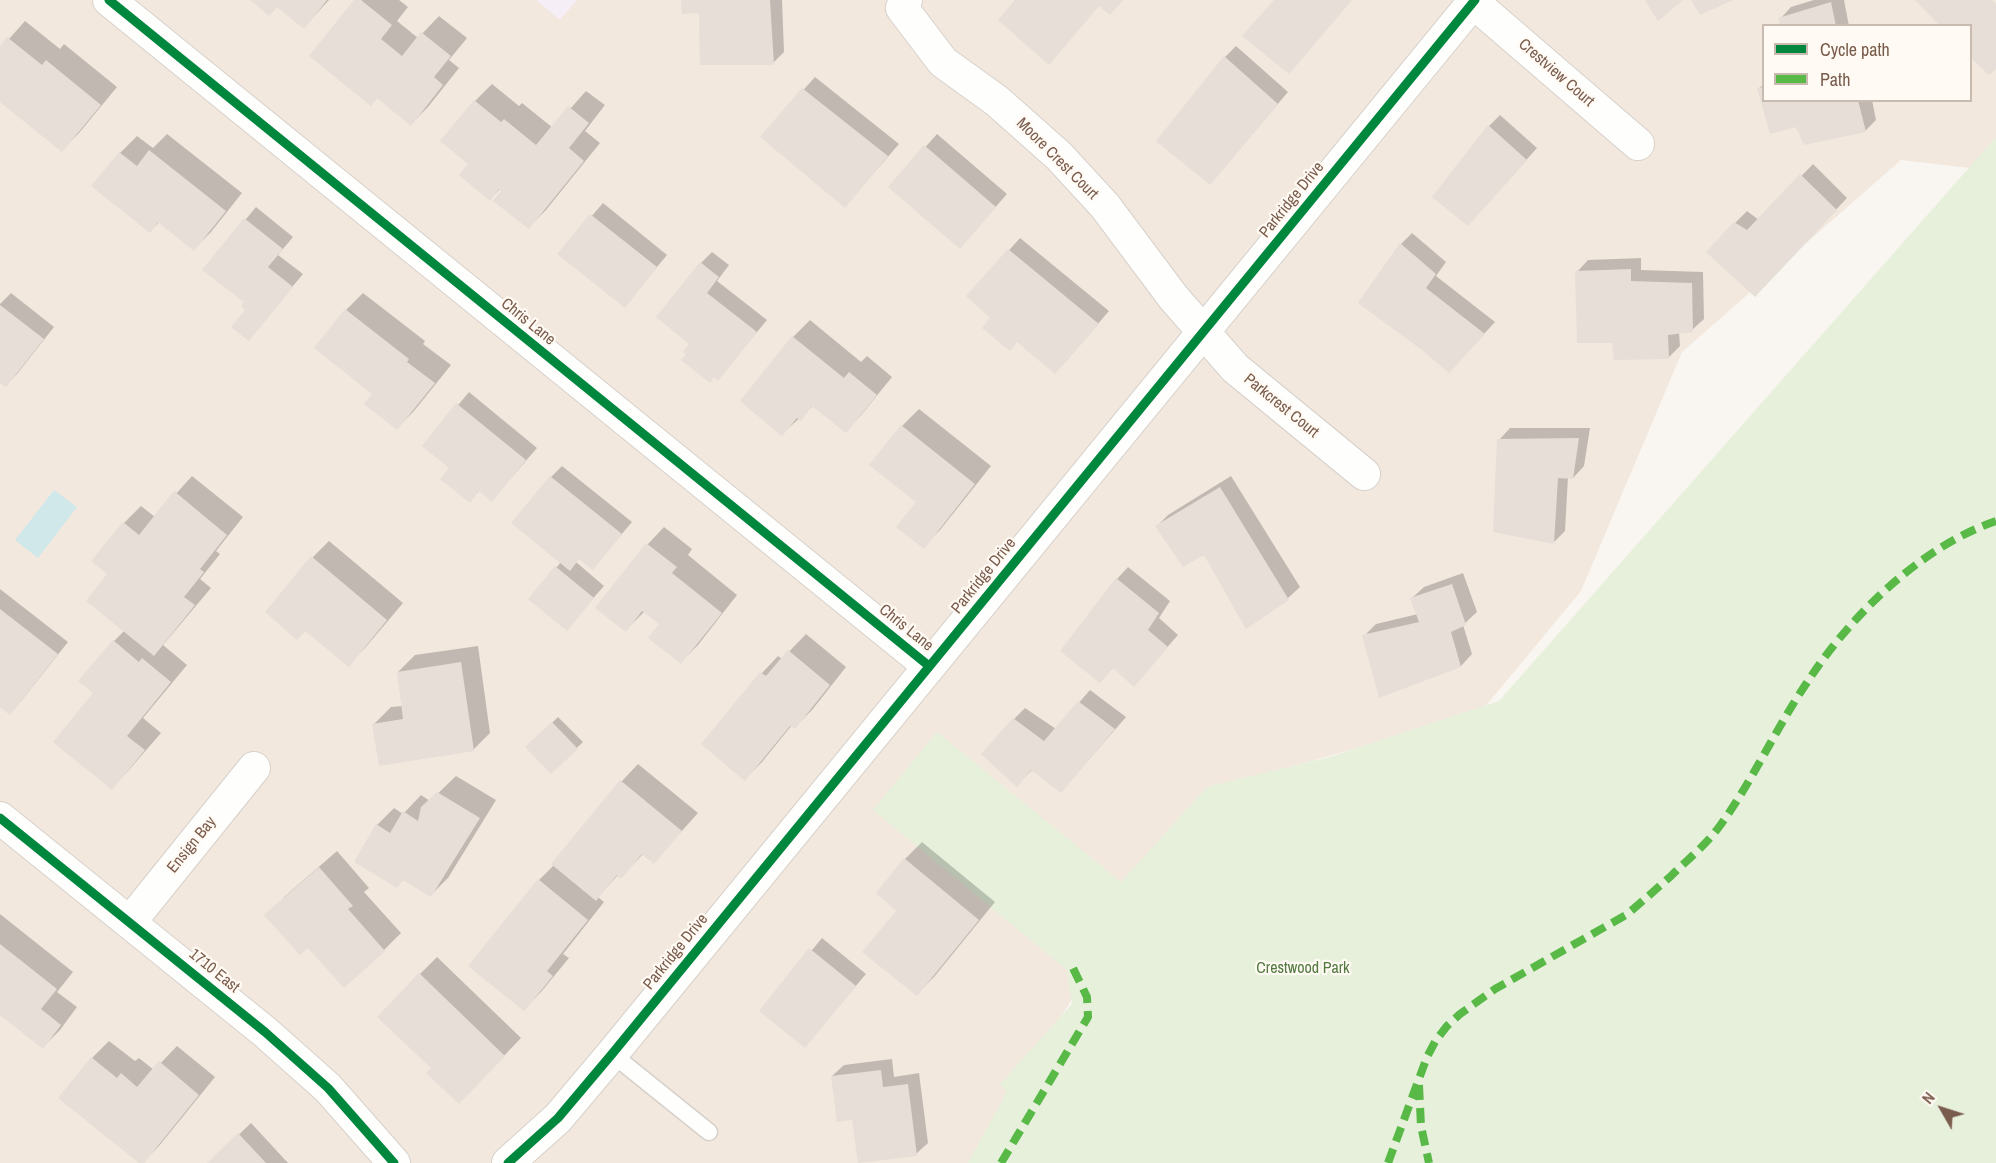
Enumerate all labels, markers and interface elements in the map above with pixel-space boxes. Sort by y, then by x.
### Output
legend [1762,24,1972,102]
street label: Crestview Court [1514,35,1598,111]
text: Cycle path [1820,37,1890,62]
text: Path [1820,67,1850,92]
street label: Moore Crest Court [1012,114,1102,204]
street label: Parkridge Drive [1256,158,1328,242]
street label: Chris Lane [497,294,559,350]
street label: Parkcrest Court [1240,370,1322,442]
street label: Parkridge Drive [948,534,1020,618]
street label: Chris Lane [875,600,937,656]
street label: Ensign Bay [163,813,221,877]
street label: Parkridge Drive [640,910,712,994]
street label: 1710 East [185,945,243,997]
park label: Crestwood Park [1256,959,1350,979]
north arrow [1912,1079,1972,1139]
text: N [1916,1087,1940,1108]

